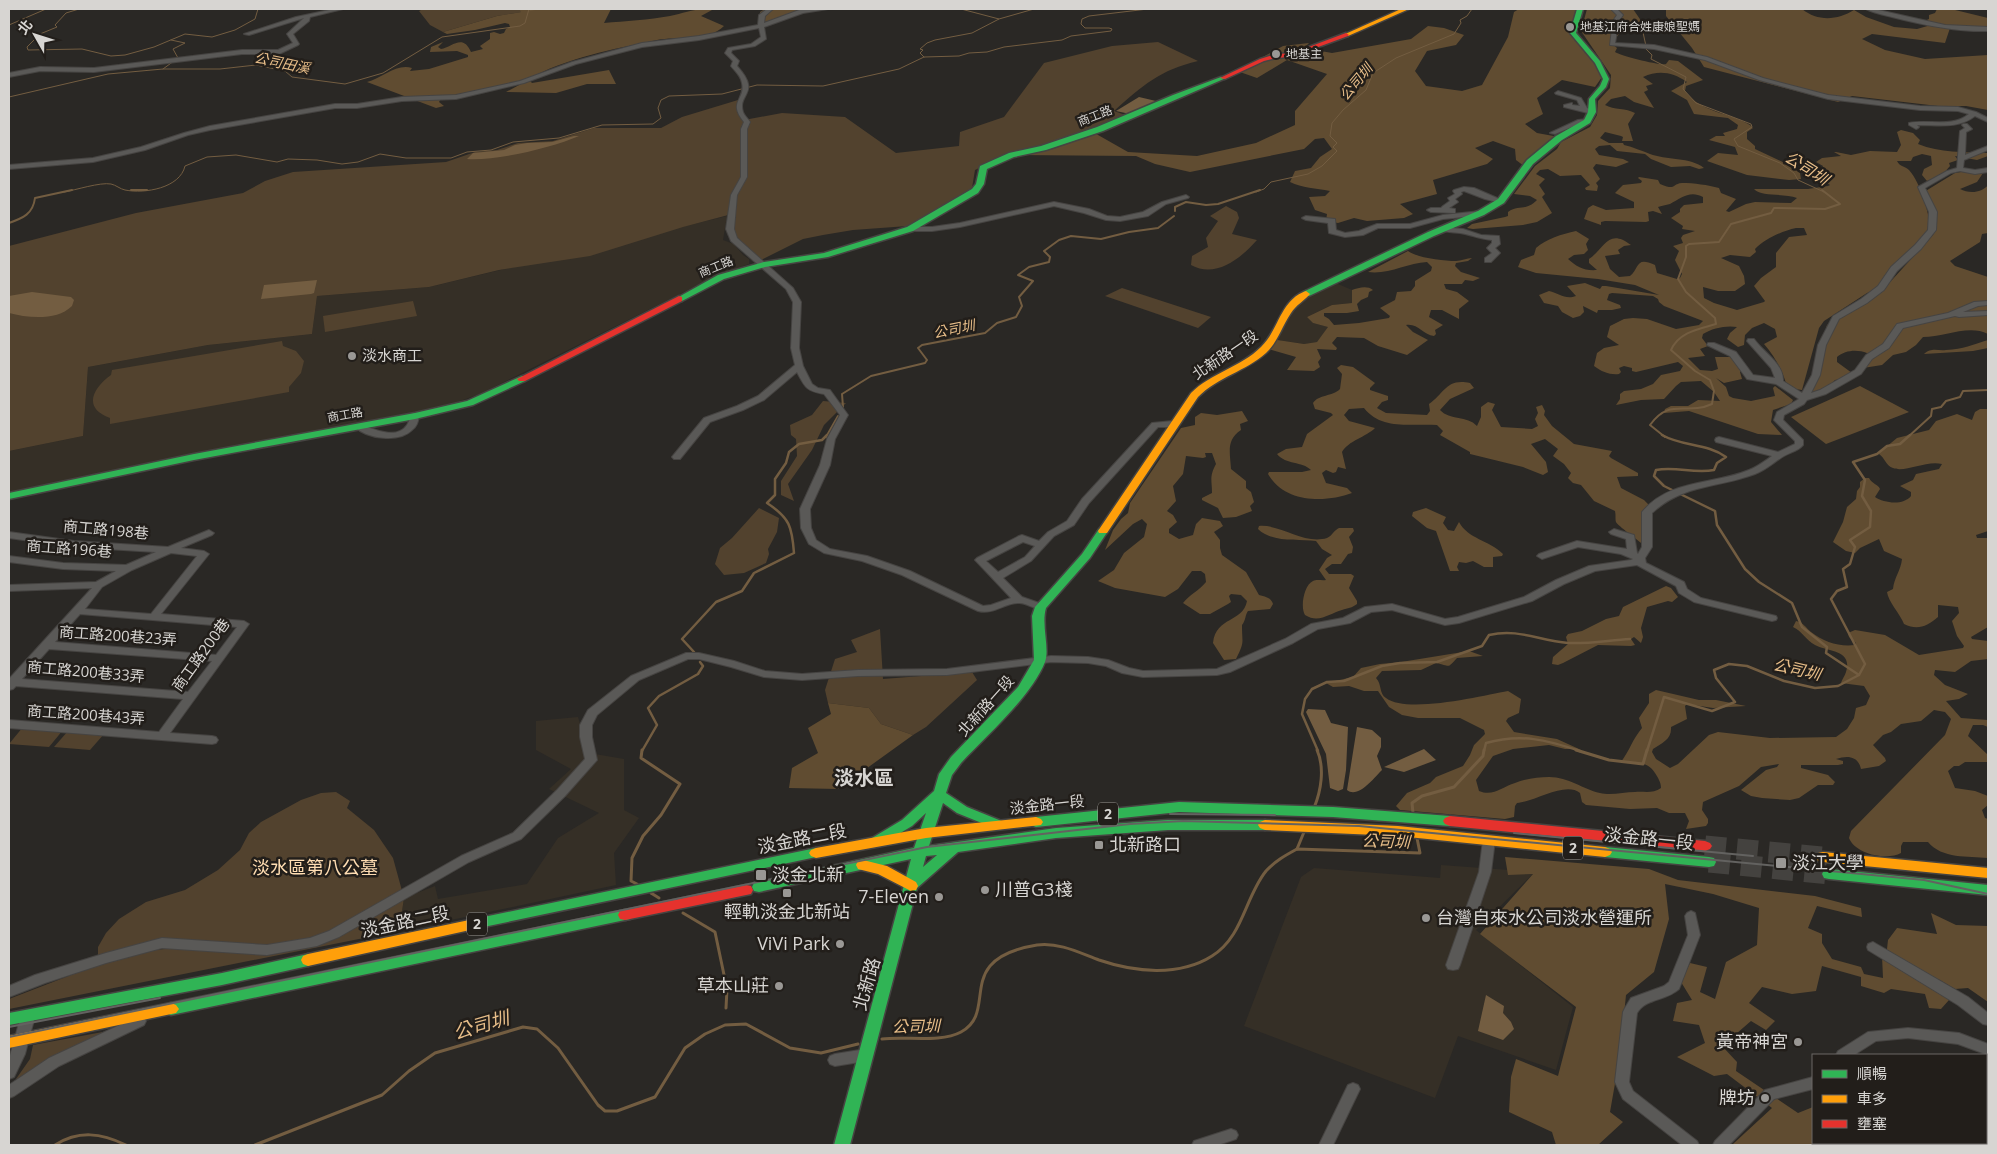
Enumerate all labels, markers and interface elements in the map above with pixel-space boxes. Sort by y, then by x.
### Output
north arrow [10,10,60,60]
text: 北 [13,15,36,38]
place label: 地基江府合姓康娘聖媽 [1580,18,1700,35]
marker: 地基江府合姓康娘聖媽 [1564,21,1576,33]
place label: 地基主 [1286,45,1322,62]
water label: 公司田溪 [253,47,313,78]
marker: 地基主 [1270,48,1282,60]
water label: 公司圳 [1335,58,1378,104]
street label: 商工路 [1075,101,1115,130]
water label: 公司圳 [1781,146,1835,191]
street label: 商工路 [696,252,736,281]
water label: 公司圳 [931,315,978,342]
street label: 北新路一段 [1188,325,1261,383]
place label: 淡水商工 [362,345,422,365]
marker: 淡水商工 [346,350,358,362]
street label: 商工路 [326,403,364,426]
street label: 商工路198巷 [63,515,150,543]
street label: 商工路196巷 [26,535,113,561]
street label: 商工路200巷 [167,614,233,695]
street label: 商工路200巷23弄 [59,621,178,649]
water label: 公司圳 [1771,653,1825,686]
street label: 商工路200巷33弄 [26,656,146,686]
street label: 北新路一段 [953,671,1018,740]
street label: 商工路200巷43弄 [27,700,146,728]
district label: 淡水區 [834,764,894,791]
street label: 淡金路一段 [1009,790,1085,818]
road number: 2 [1098,802,1118,826]
street label: 淡金路二段 [755,818,848,858]
street label: 淡金路一段 [1603,821,1695,855]
water label: 公司圳 [1362,829,1412,853]
place label: 北新路口 [1109,832,1181,856]
road number: 2 [1563,836,1583,860]
marker: 北新路口 [1093,839,1105,851]
place label: 淡江大學 [1792,850,1864,874]
park label: 淡水區第八公墓 [252,855,378,879]
marker: 淡江大學 [1774,856,1788,870]
place label: 淡金北新 [772,862,844,886]
marker: 淡金北新 [754,868,768,882]
place label: 川普G3棧 [995,877,1072,901]
place label: 7-Eleven [858,884,929,908]
marker: 川普G3棧 [979,884,991,896]
marker: 輕軌淡金北新站 [781,887,793,899]
marker: 7-Eleven [933,891,945,903]
place label: 輕軌淡金北新站 [724,899,850,923]
street label: 淡金路二段 [358,900,451,942]
place label: 台灣自來水公司淡水營運所 [1436,905,1652,929]
road number: 2 [467,912,487,936]
marker: 台灣自來水公司淡水營運所 [1420,912,1432,924]
place label: ViVi Park [757,931,831,955]
marker: ViVi Park [834,938,846,950]
street label: 北新路 [847,954,885,1013]
place label: 草本山莊 [697,973,769,997]
marker: 草本山莊 [773,980,785,992]
water label: 公司圳 [450,1004,515,1045]
water label: 公司圳 [892,1015,942,1037]
place label: 黃帝神宮 [1716,1029,1788,1053]
marker: 黃帝神宮 [1792,1036,1804,1048]
legend [1812,1054,1987,1144]
text: 順暢 [1857,1063,1887,1083]
place label: 牌坊 [1719,1085,1755,1109]
text: 車多 [1857,1088,1887,1108]
marker: 牌坊 [1759,1092,1771,1104]
text: 壅塞 [1857,1113,1887,1133]

